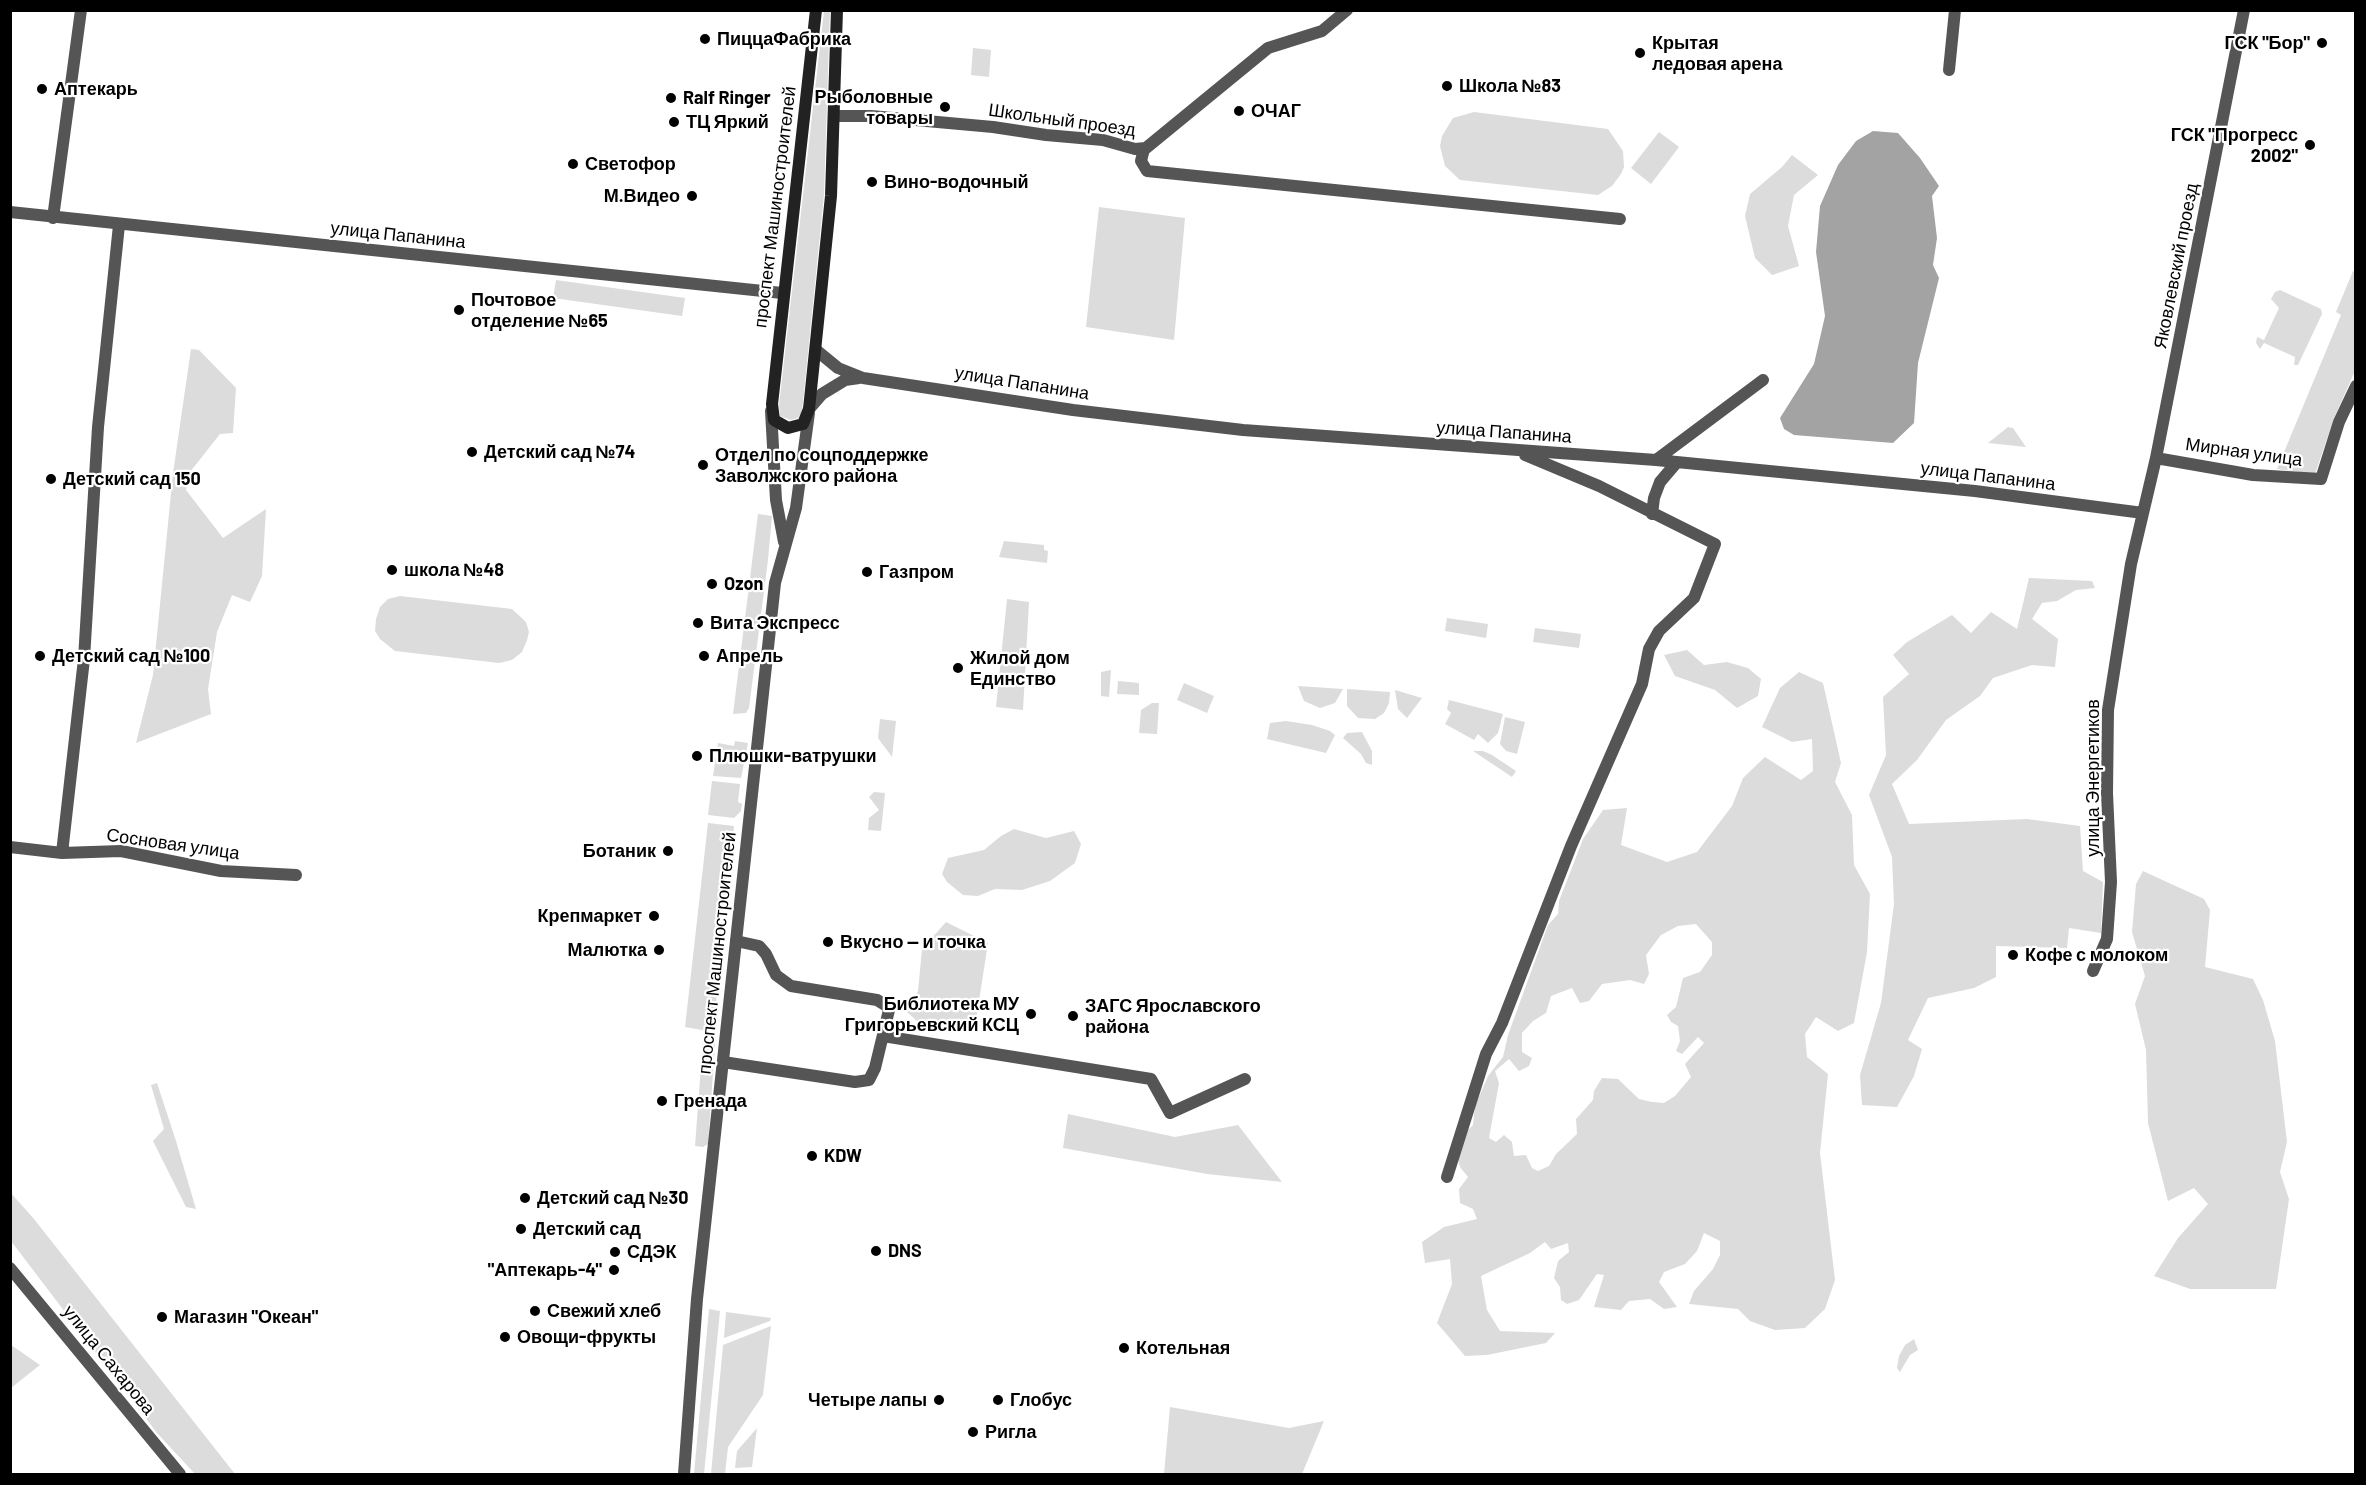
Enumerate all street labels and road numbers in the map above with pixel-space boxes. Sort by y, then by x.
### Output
street label: проспект Машиностроителей [749,85,801,329]
street label: Школьный проезд [987,99,1137,141]
street label: Яковлевский проезд [2149,181,2203,351]
street label: улица Папанина [329,217,467,253]
street label: улица Папанина [953,362,1091,404]
street label: улица Папанина [1436,416,1572,448]
street label: Мирная улица [2184,433,2304,471]
street label: улица Папанина [1919,457,2057,495]
street label: улица Энергетиков [2082,699,2104,857]
street label: Сосновая улица [105,824,241,864]
street label: проспект Машиностроителей [694,831,740,1075]
street label: улица Сахарова [58,1301,160,1419]

